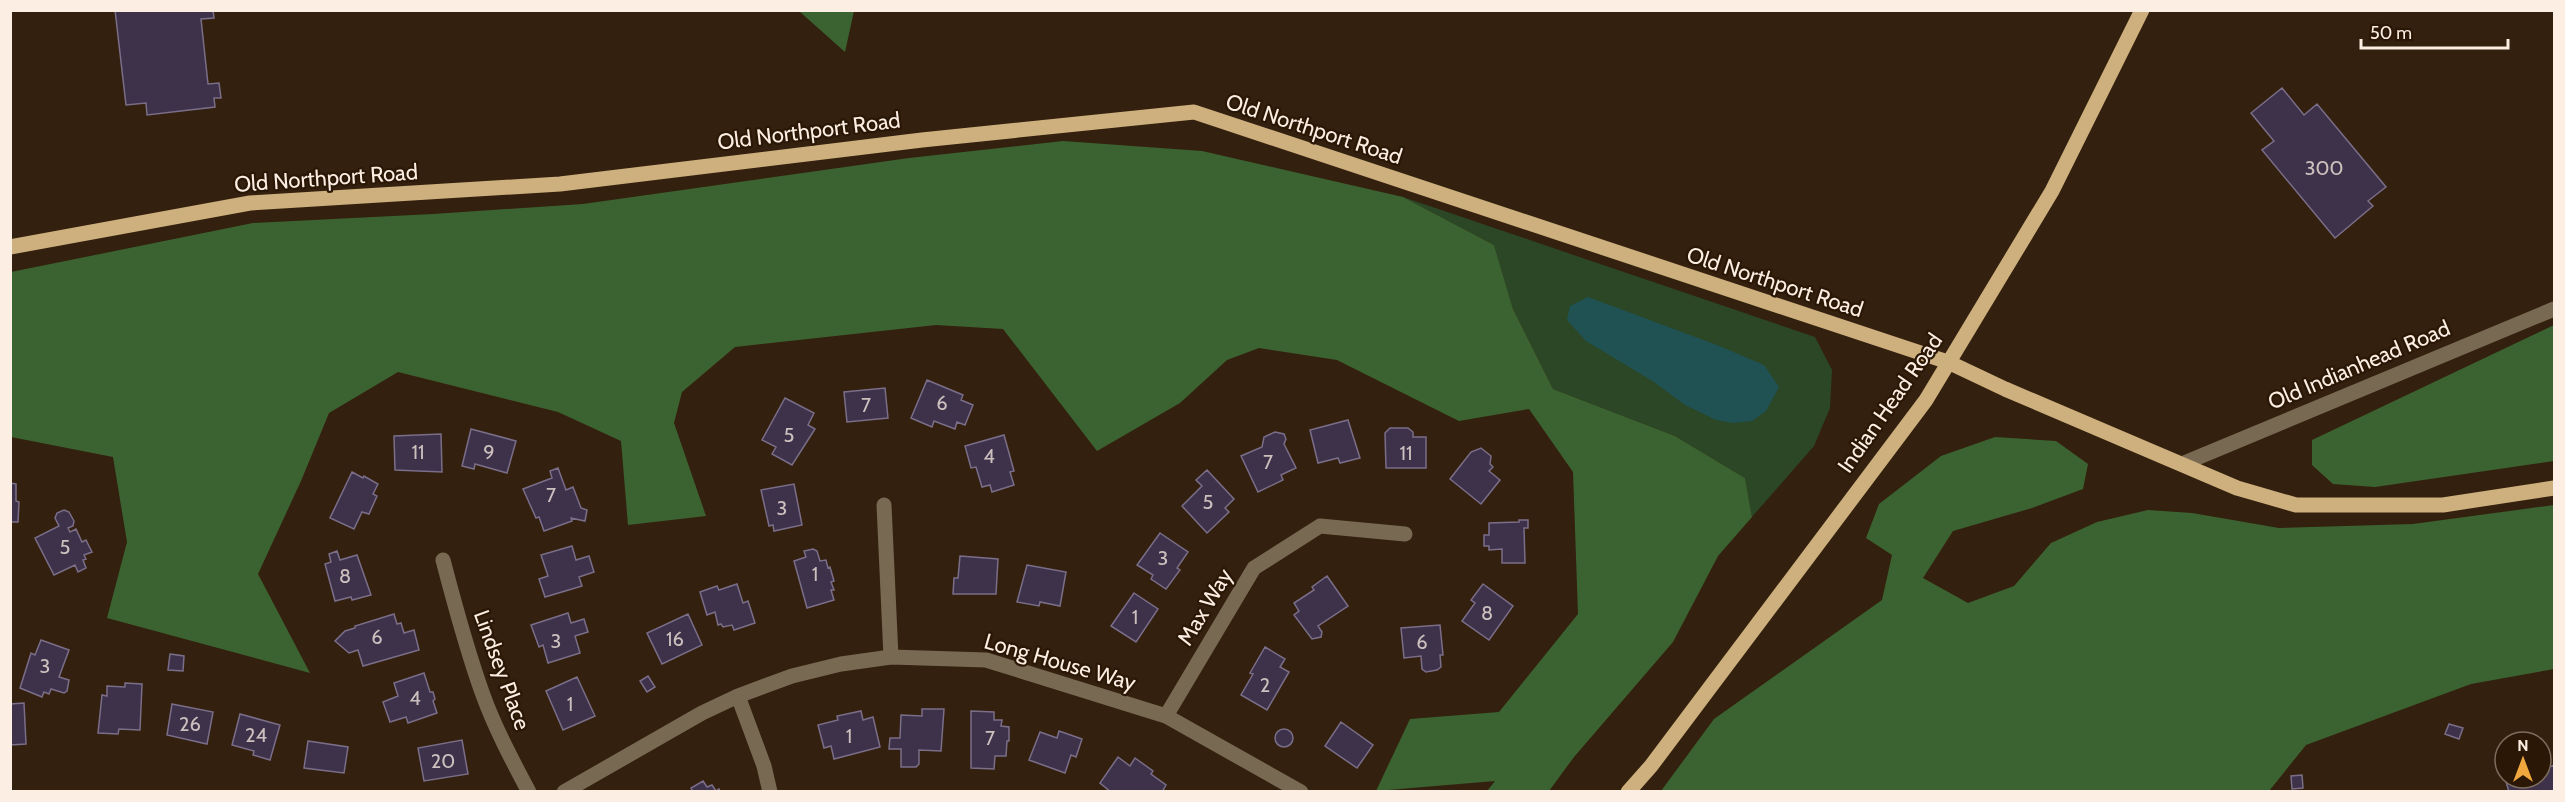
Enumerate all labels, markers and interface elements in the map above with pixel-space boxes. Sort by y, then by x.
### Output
scale bar [2361,12,2508,50]
text: 50 m [2370,22,2412,44]
street label: Old Northport Road [1222,88,1406,170]
street label: Old Northport Road [716,106,902,156]
house number: 300 [2305,156,2343,180]
street label: Old Northport Road [233,158,419,198]
street label: Old Northport Road [1683,241,1867,323]
street label: Old Indianhead Road [2264,314,2454,416]
street label: Indian Head Road [1832,328,1948,478]
house number: 6 [936,391,948,415]
house number: 7 [861,393,871,417]
house number: 5 [784,423,794,447]
house number: 11 [411,440,425,464]
house number: 9 [483,440,495,464]
house number: 11 [1399,441,1413,465]
house number: 4 [983,444,995,468]
house number: 7 [1263,450,1273,474]
house number: 7 [546,483,556,507]
house number: 5 [1203,490,1213,514]
house number: 3 [777,496,787,520]
house number: 5 [60,535,70,559]
house number: 3 [1158,546,1168,570]
house number: 1 [812,562,818,586]
house number: 8 [339,564,351,588]
street label: Max Way [1172,564,1238,650]
house number: 8 [1481,601,1493,625]
house number: 1 [1132,605,1138,629]
street label: Lindsey Place [468,606,536,734]
house number: 6 [371,625,383,649]
house number: 16 [666,627,684,651]
street label: Long House Way [981,627,1139,697]
house number: 3 [551,629,561,653]
house number: 6 [1416,630,1428,654]
house number: 3 [40,654,50,678]
house number: 2 [1260,673,1270,697]
house number: 4 [409,686,421,710]
house number: 1 [567,692,573,716]
house number: 26 [179,712,201,736]
house number: 24 [245,723,267,747]
house number: 1 [846,724,852,748]
house number: 7 [985,726,995,750]
north arrow [2493,730,2553,790]
text: N [2517,736,2529,755]
house number: 20 [431,749,455,773]

